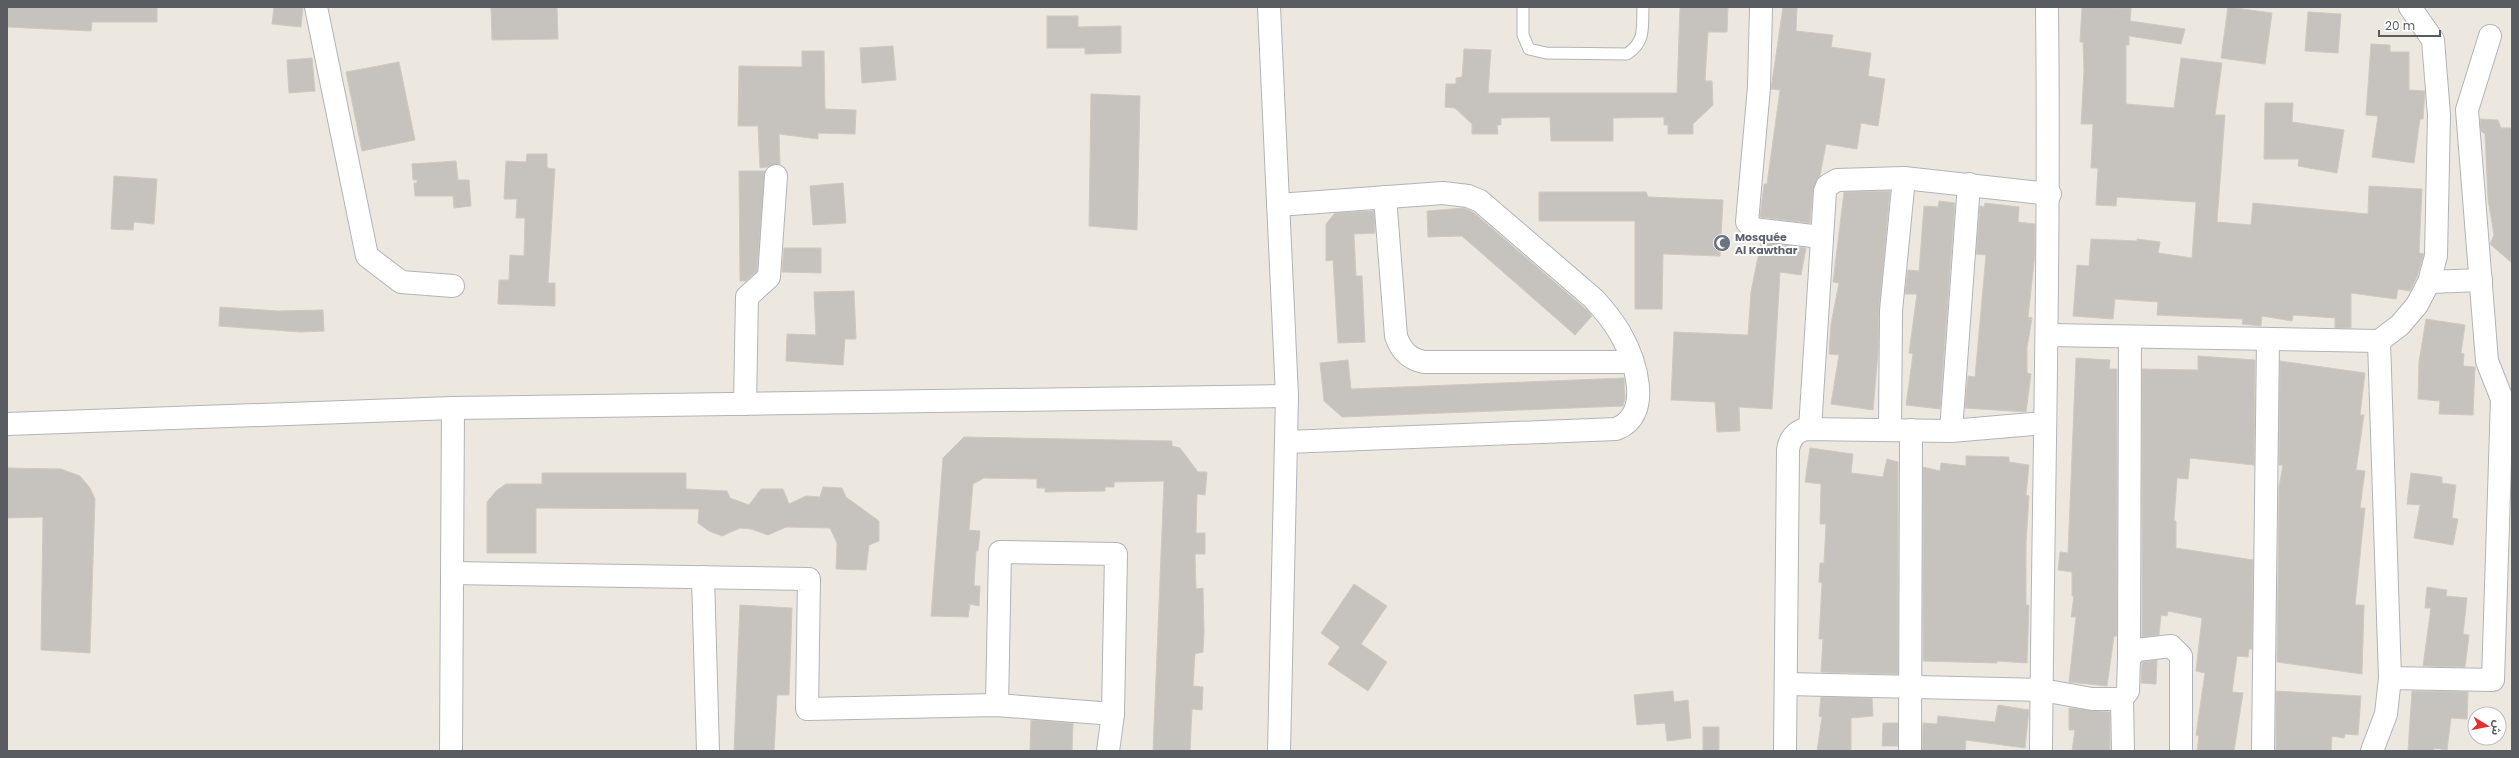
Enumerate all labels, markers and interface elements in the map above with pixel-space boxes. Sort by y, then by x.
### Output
scale bar [2379,12,2440,38]
text: 20 m [2385,17,2415,34]
place label: Mosquée Al Kawthar [1735,229,1798,258]
mosque icon: Mosquée Al Kawthar [1712,233,1732,253]
north arrow [2467,706,2507,746]
text: ش [2488,719,2506,737]

